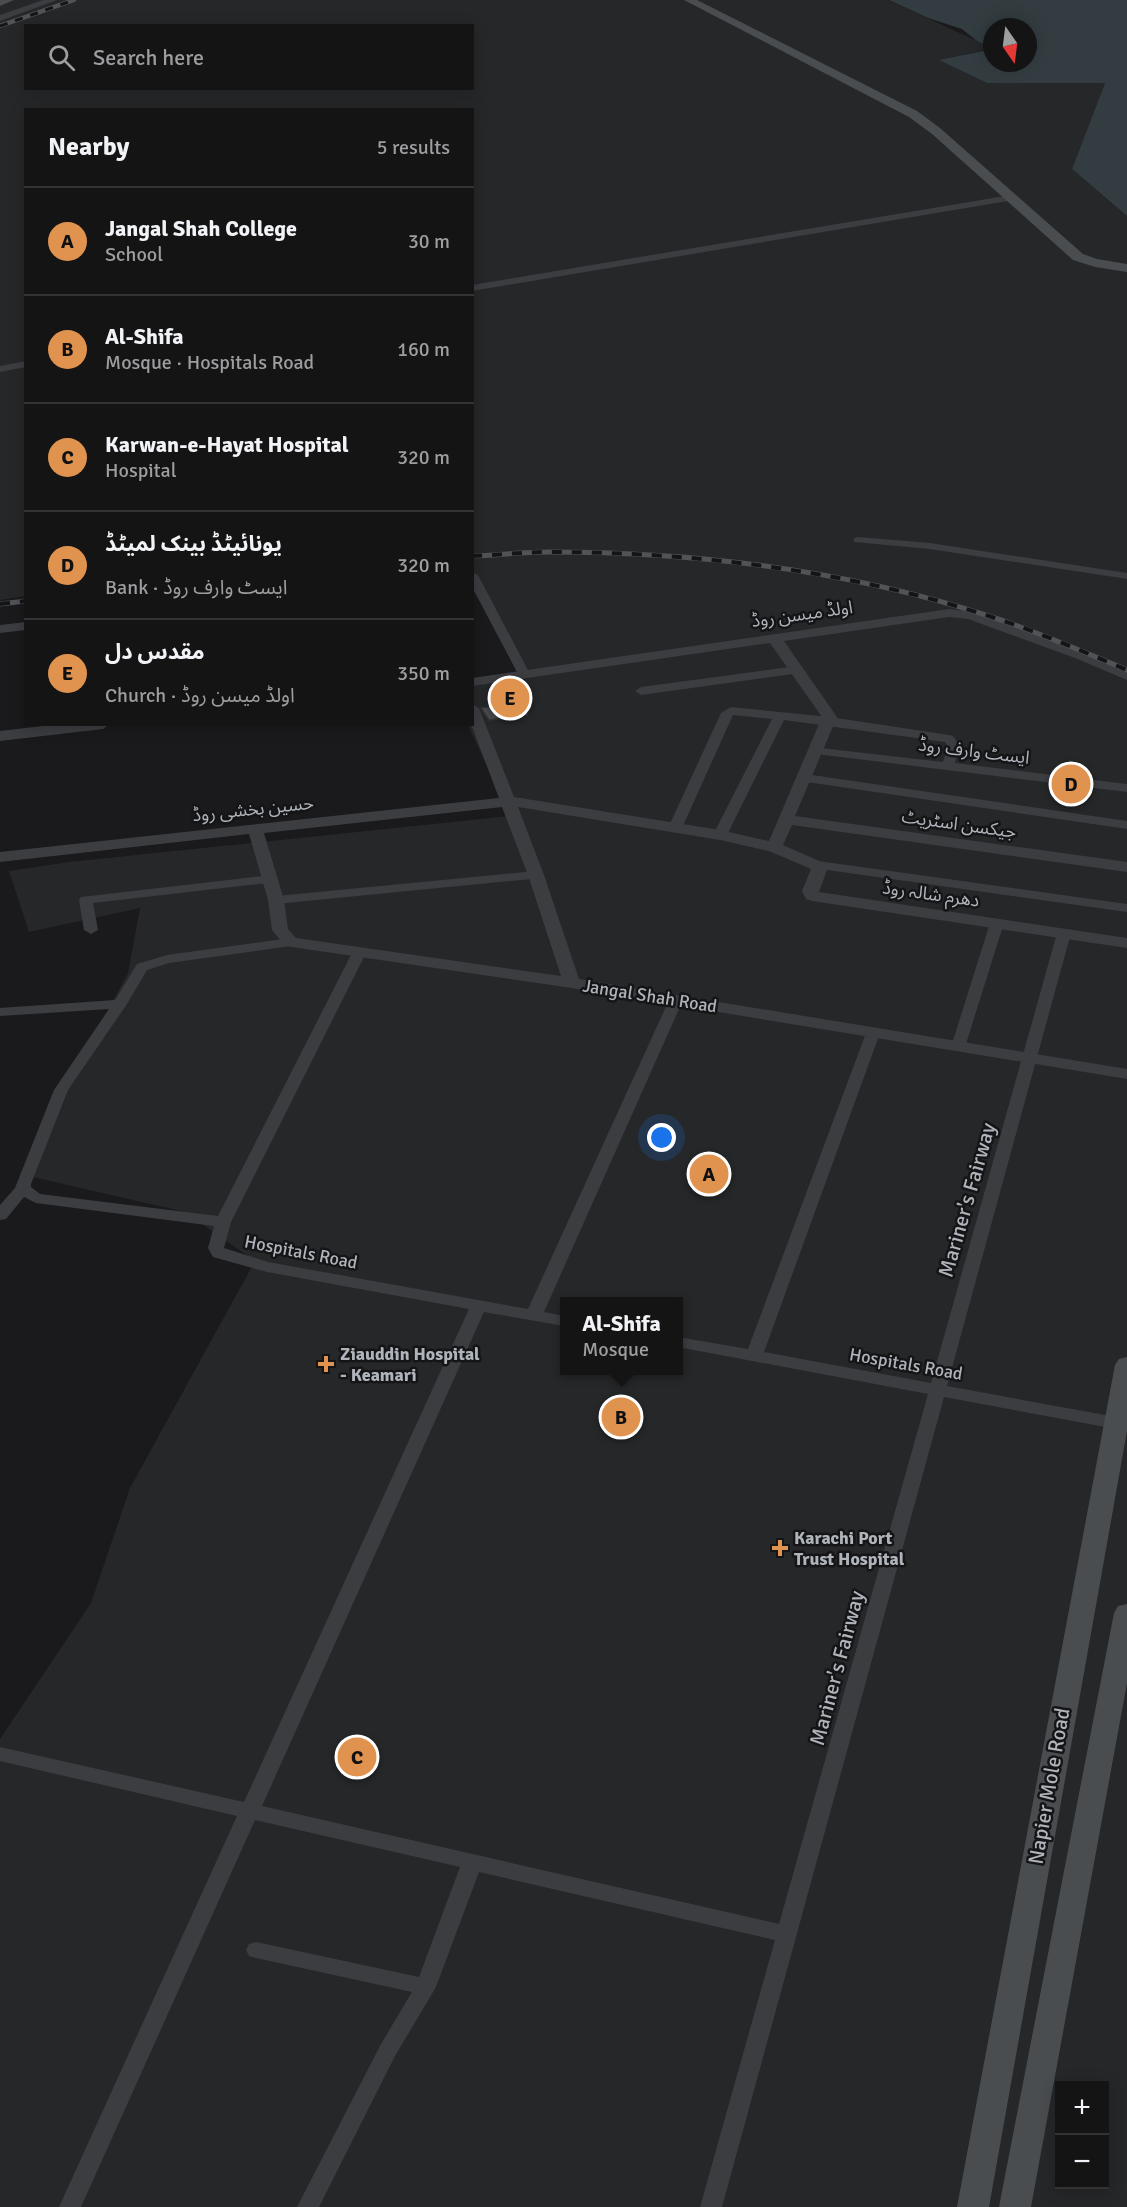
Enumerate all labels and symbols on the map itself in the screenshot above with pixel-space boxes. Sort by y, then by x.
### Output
north arrow [983,18,1037,72]
street label: اولڈ میسن روڈ [750,596,854,632]
pin: E [490,676,530,720]
street label: ایسٹ وارف روڈ [917,733,1031,769]
pin: D [1052,762,1090,806]
street label: حسین بخشی روڈ [191,792,315,826]
street label: جیکسن اسٹریٹ [900,805,1018,843]
street label: دھرم شالہ روڈ [881,876,981,915]
street label: Jangal Shah Road [581,975,719,1017]
street label: Mariner's Fairway [933,1120,1001,1280]
your location [647,1123,676,1152]
pin: A [690,1152,728,1196]
street label: Hospitals Road [243,1230,359,1274]
place label: Ziauddin Hospital - Keamari [340,1343,480,1386]
street label: Hospitals Road [848,1343,964,1385]
marker: Ziauddin Hospital - Keamari [317,1355,335,1373]
pin: B [602,1394,640,1440]
place label: Karachi Port Trust Hospital [794,1527,905,1570]
marker: Karachi Port Trust Hospital [771,1539,789,1557]
street label: Mariner's Fairway [804,1588,870,1748]
street label: Napier Mole Road [1022,1706,1076,1866]
pin: C [338,1734,376,1780]

